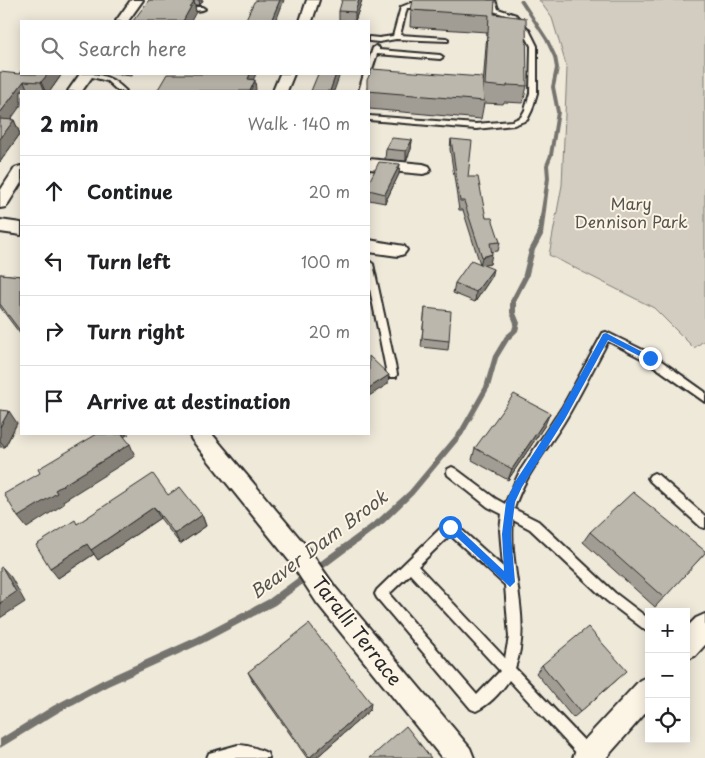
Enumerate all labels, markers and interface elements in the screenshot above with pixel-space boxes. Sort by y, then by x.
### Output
search box [20,20,370,75]
icon: search [38,34,66,62]
text: Search here [78,34,187,62]
text: 2 min [40,107,99,139]
text: Walk · 140 m [248,111,350,135]
icon: ahead [40,177,68,205]
text: Continue [87,177,173,205]
text: 20 m [309,179,350,203]
park label: Mary Dennison Park [574,191,688,233]
icon: left [40,247,68,275]
text: Turn left [87,247,171,275]
text: 100 m [301,249,350,273]
icon: right [40,317,68,345]
text: Turn right [87,317,185,345]
text: 20 m [309,319,350,343]
route end [639,347,662,370]
icon: arrive [40,387,68,415]
text: Arrive at destination [87,387,291,415]
water label: Beaver Dam Brook [244,483,393,605]
route start [439,516,462,539]
street label: Taralli Terrace [306,570,410,691]
map controls [645,608,690,743]
button: + [645,608,690,653]
button: − [645,653,690,698]
button: locate [645,698,690,743]

